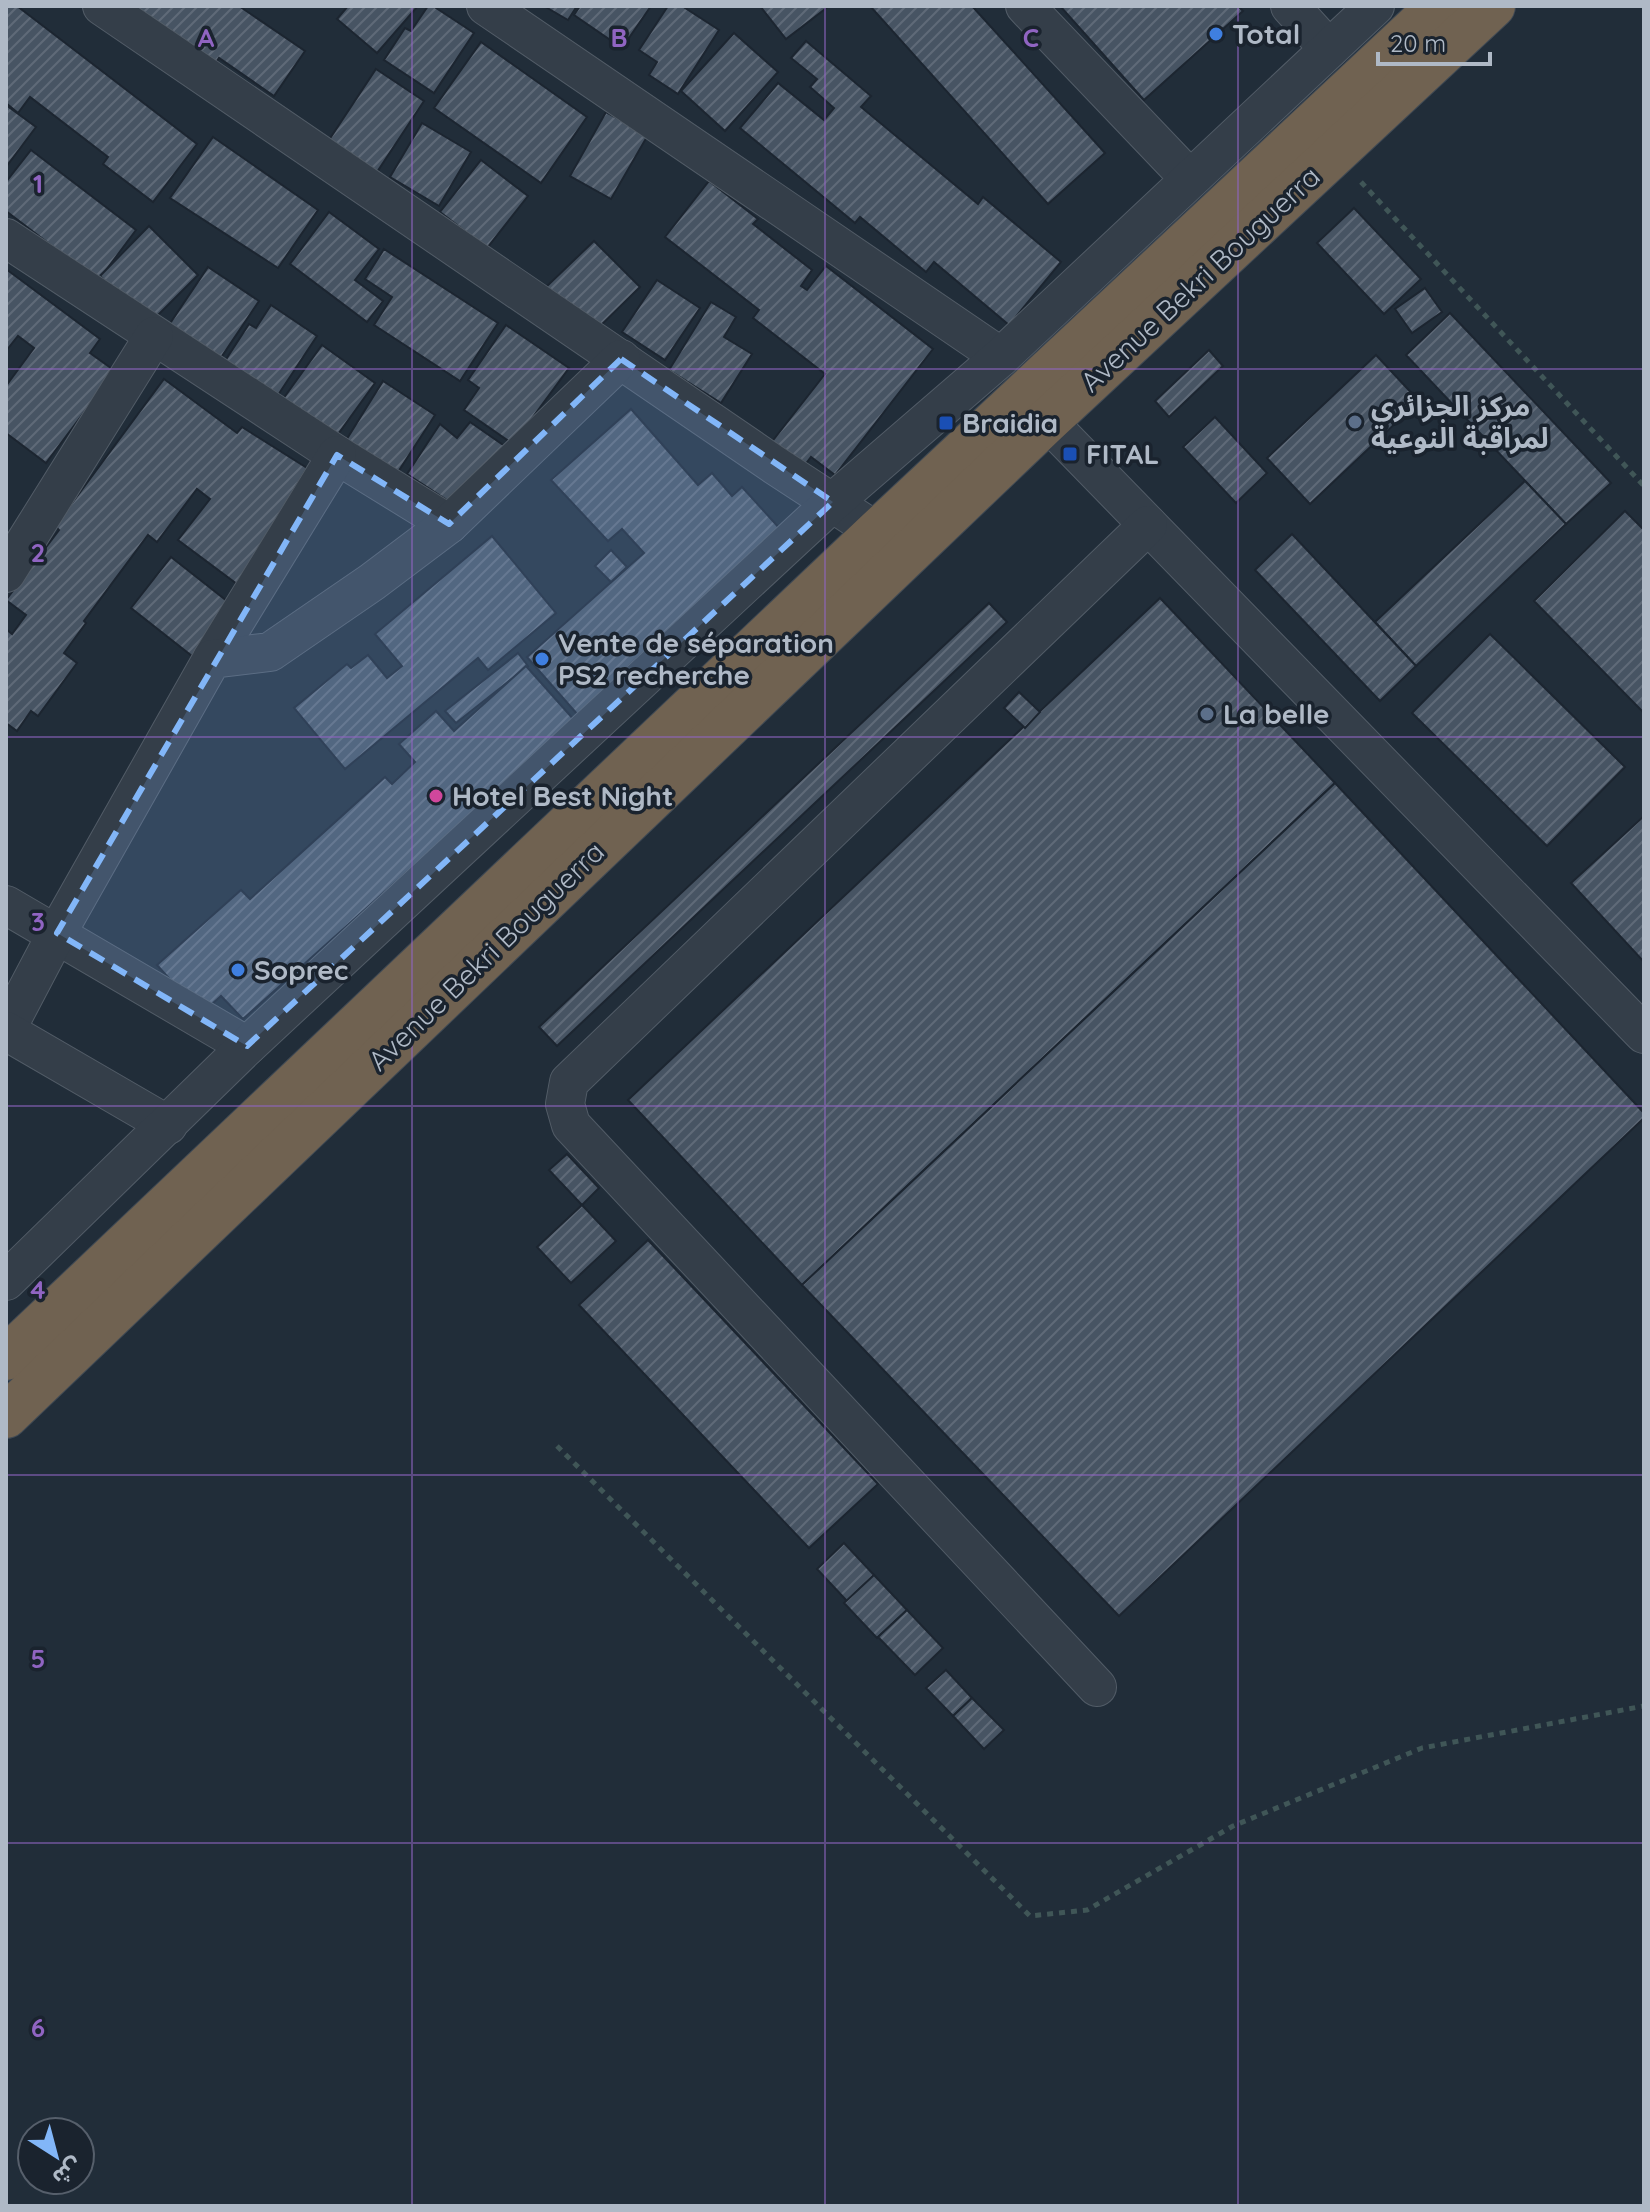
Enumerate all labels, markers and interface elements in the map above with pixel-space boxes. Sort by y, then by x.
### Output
place label: Total [1232,16,1300,51]
scale bar [1378,16,1490,66]
text: A [198,21,215,54]
text: B [610,21,628,54]
text: C [1023,21,1039,54]
marker: Total [1207,25,1225,43]
text: 20 m [1390,28,1446,58]
street label: Avenue Bekri Bouguerra [1073,158,1327,399]
text: 1 [33,167,43,200]
place label: مركز الجزائري لمراقبة النوعية [1371,388,1549,455]
place label: Braidia [962,405,1058,440]
marker: مركز الجزائري لمراقبة النوعية [1346,413,1364,431]
marker: Braidia [937,414,955,432]
place label: FITAL [1086,436,1159,471]
marker: FITAL [1061,445,1079,463]
text: 2 [31,536,45,569]
place label: Vente de séparation PS2 recherche [558,625,834,692]
marker: Vente de séparation PS2 recherche [533,650,551,668]
place label: La belle [1223,696,1330,731]
marker: La belle [1198,705,1216,723]
place label: Hotel Best Night [452,778,673,813]
marker: Hotel Best Night [427,787,445,805]
street label: Avenue Bekri Bouguerra [360,834,611,1078]
text: 3 [31,905,45,938]
place label: Soprec [254,952,348,987]
marker: Soprec [229,961,247,979]
text: 4 [30,1273,46,1306]
text: 5 [31,1642,45,1675]
text: 6 [31,2011,45,2044]
north arrow [16,2116,96,2196]
text: ش [47,2152,88,2192]

